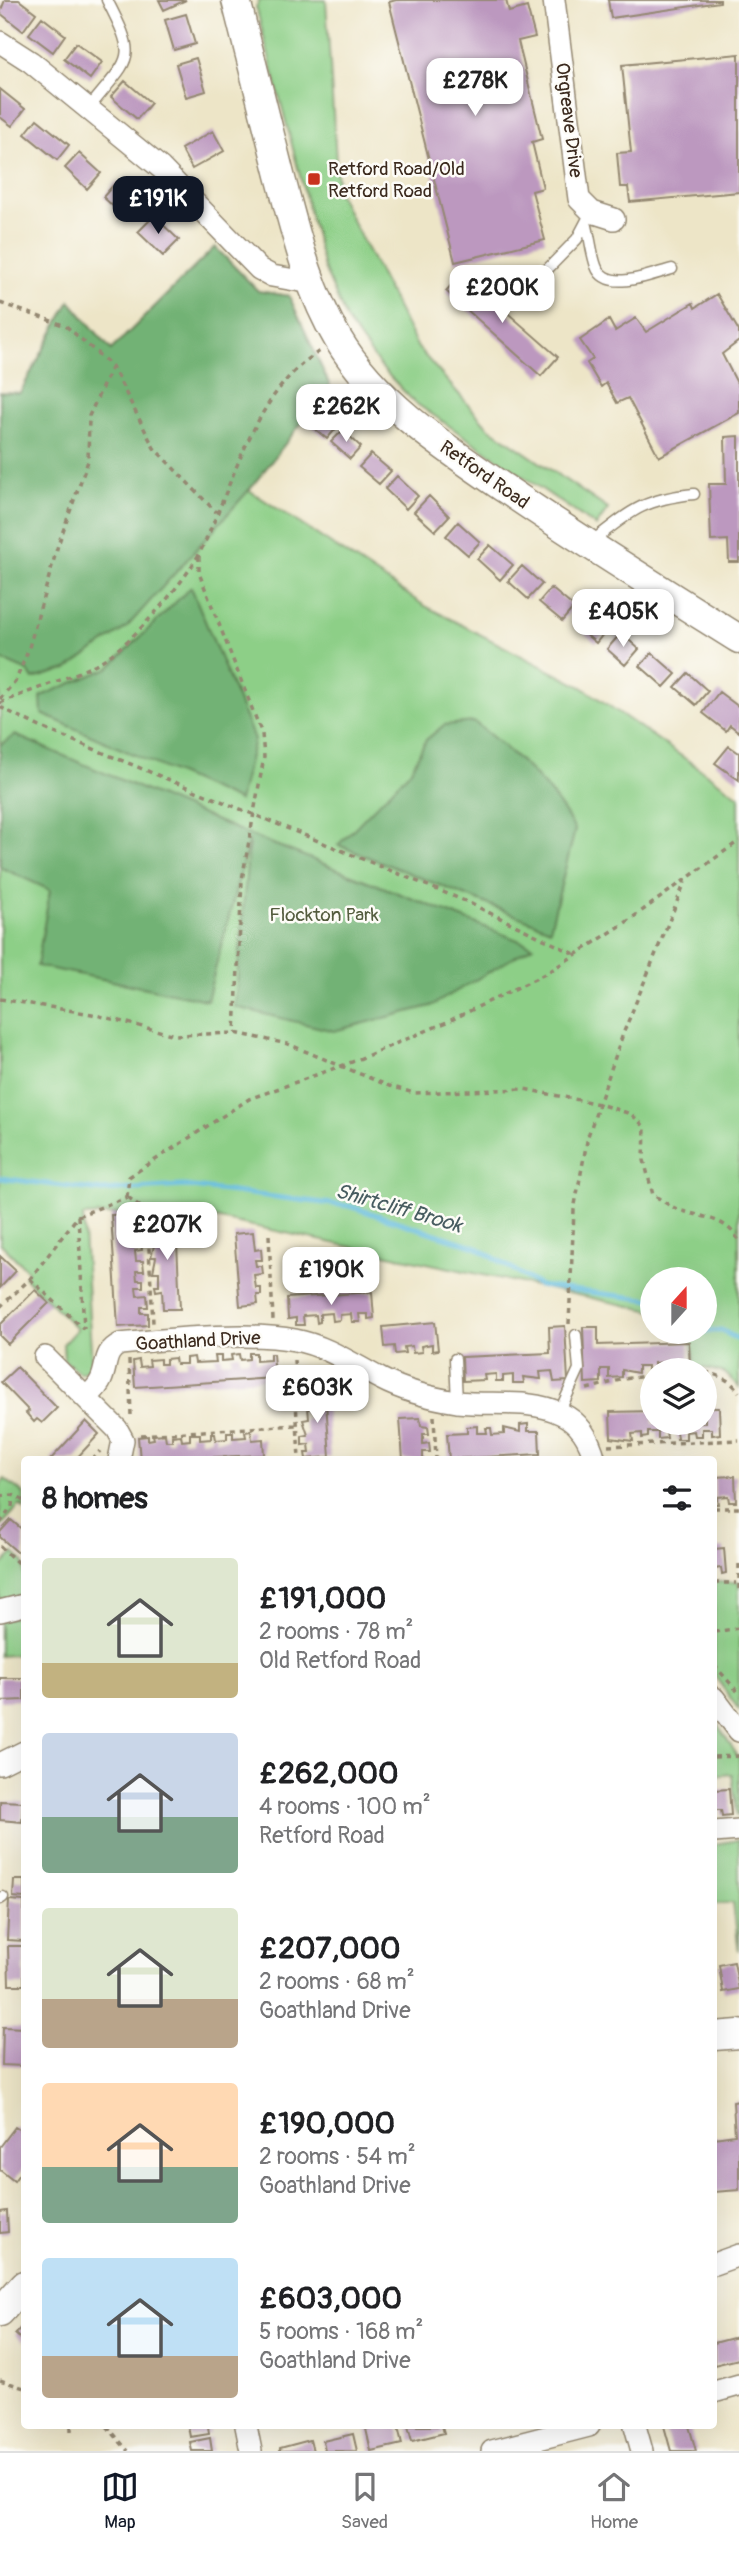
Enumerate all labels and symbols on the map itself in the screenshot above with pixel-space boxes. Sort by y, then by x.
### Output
pin: £278K [426,58,524,118]
street label: Orgreave Drive [550,61,588,180]
place label: Retford Road/Old Retford Road [328,157,465,203]
marker: Retford Road/Old Retford Road [306,171,322,187]
pin: £191K [109,176,207,236]
pin: £200K [453,266,551,325]
pin: £262K [297,384,395,444]
street label: Retford Road [435,435,534,514]
pin: £405K [574,590,672,649]
park label: Flockton Park [269,903,379,927]
water label: Shirtcliff Brook [333,1178,467,1240]
pin: £207K [118,1202,216,1262]
pin: £190K [282,1248,380,1307]
north arrow [640,1267,718,1344]
street label: Goathland Drive [135,1326,262,1356]
pin: £603K [268,1366,366,1425]

